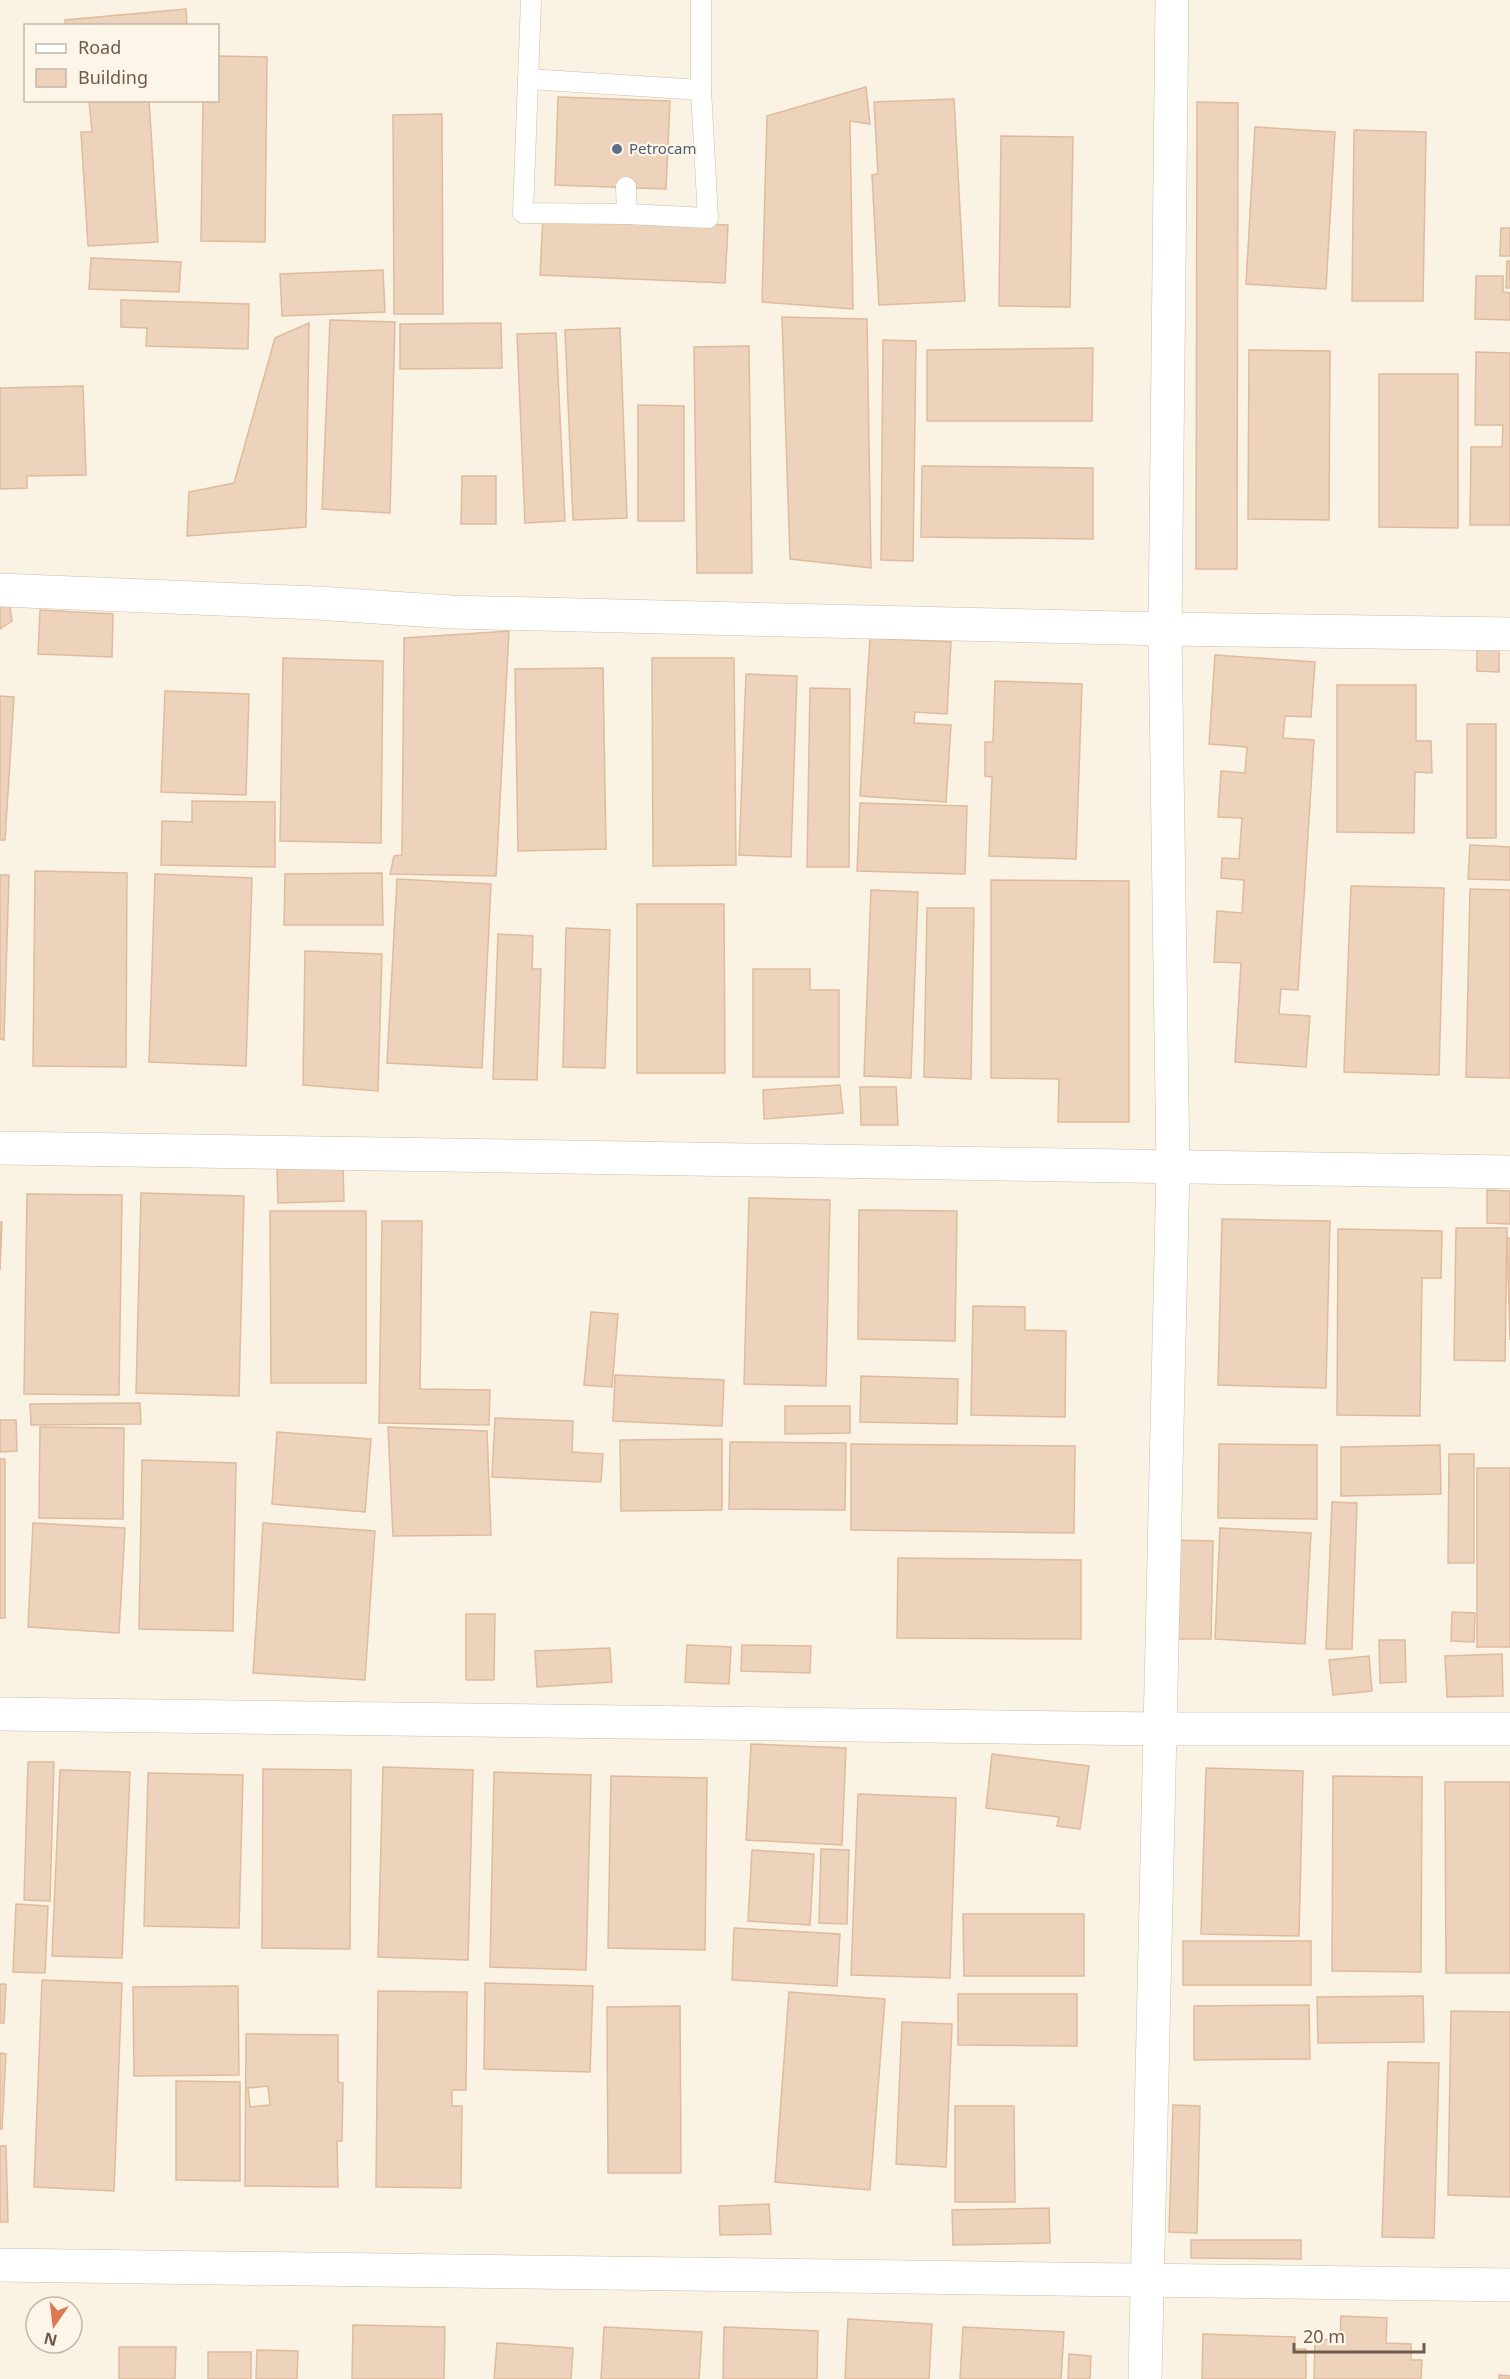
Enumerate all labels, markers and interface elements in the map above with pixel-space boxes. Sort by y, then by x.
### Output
legend [24,24,219,102]
text: Road [78,35,121,59]
text: Building [78,65,148,89]
place label: Petrocam [629,138,697,158]
marker: Petrocam [610,142,624,156]
north arrow [24,2295,84,2355]
scale bar [1294,2316,1424,2354]
text: 20 m [1303,2324,1345,2348]
text: N [41,2327,59,2352]

